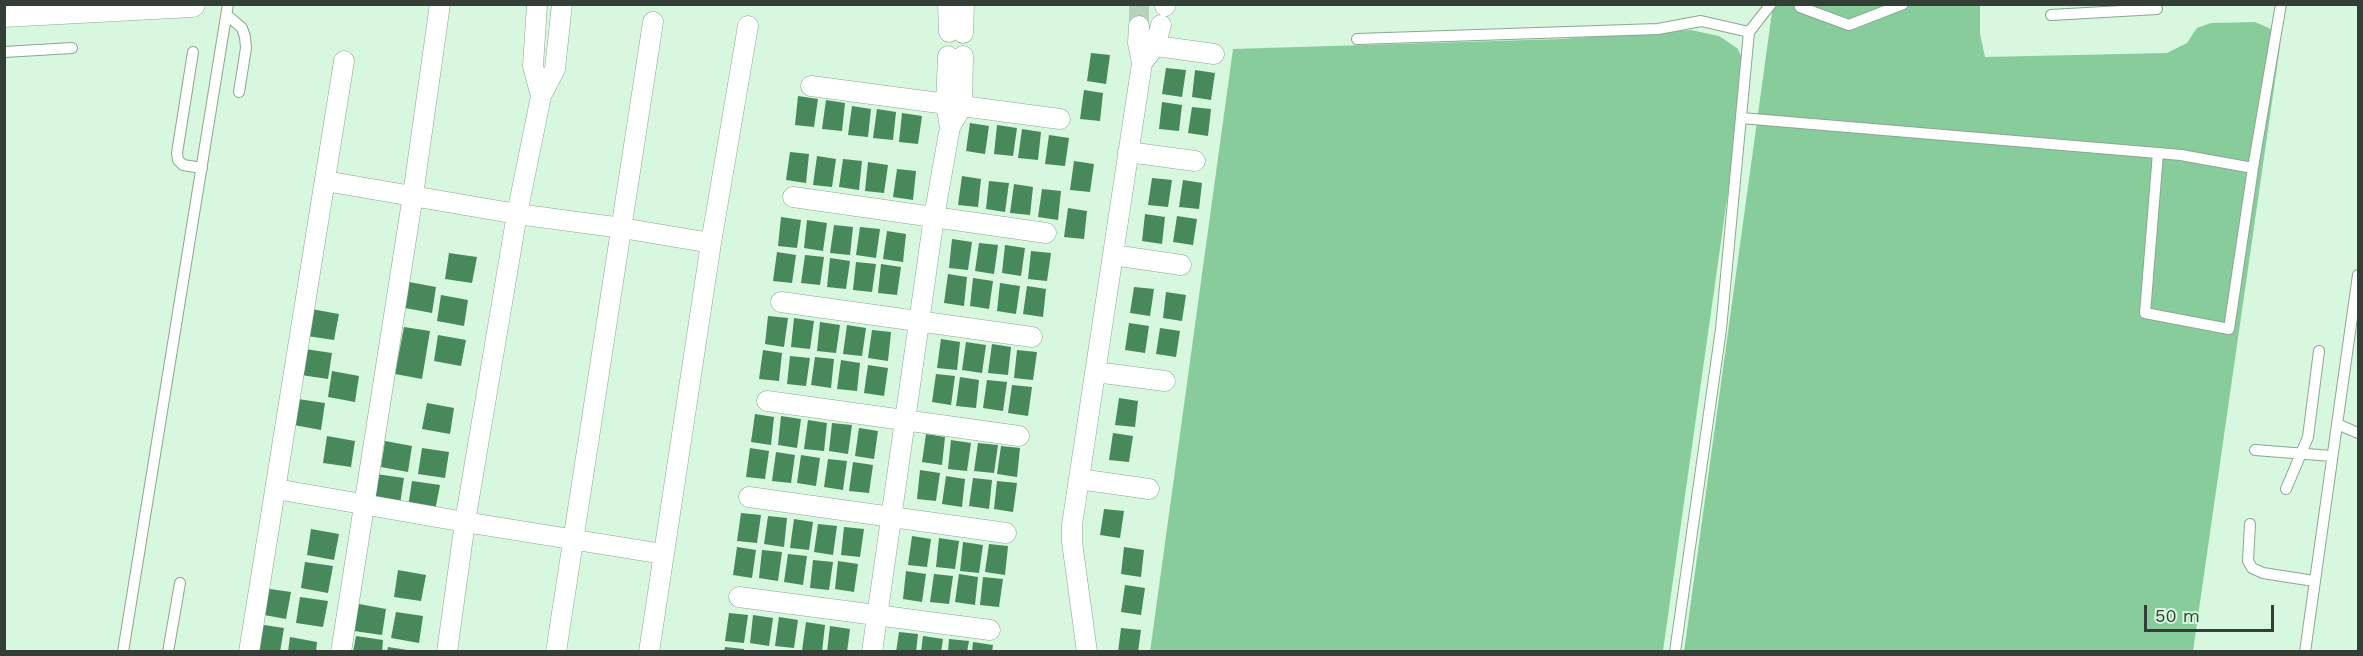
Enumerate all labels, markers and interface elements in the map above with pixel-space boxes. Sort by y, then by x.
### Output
scale bar [2147,593,2278,631]
text: 50 m [2155,605,2200,626]

